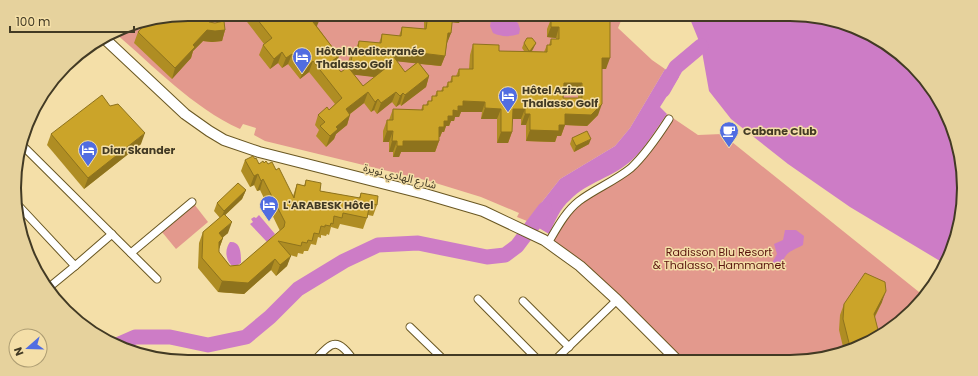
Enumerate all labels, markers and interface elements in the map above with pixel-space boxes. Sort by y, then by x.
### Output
scale bar [10,8,134,34]
text: 100 m [16,13,50,30]
place label: Hôtel Mediterranée Thalasso Golf [316,43,425,72]
hotel icon: Hôtel Mediterranée Thalasso Golf [291,46,313,74]
place label: Hôtel Aziza Thalasso Golf [522,82,598,111]
hotel icon: Hôtel Aziza Thalasso Golf [497,85,519,113]
cafe icon: Cabane Club [718,120,740,148]
place label: Cabane Club [743,123,817,139]
hotel icon: Diar Skander [77,139,99,167]
place label: Diar Skander [102,142,175,158]
street label: شارع الهادي نويرة [361,159,439,194]
hotel icon: L'ARABESK Hôtel [258,194,280,222]
place label: L'ARABESK Hôtel [283,197,374,213]
park label: Radisson Blu Resort & Thalasso, Hammamet [653,244,785,273]
north arrow [8,328,48,368]
text: N [10,345,28,358]

